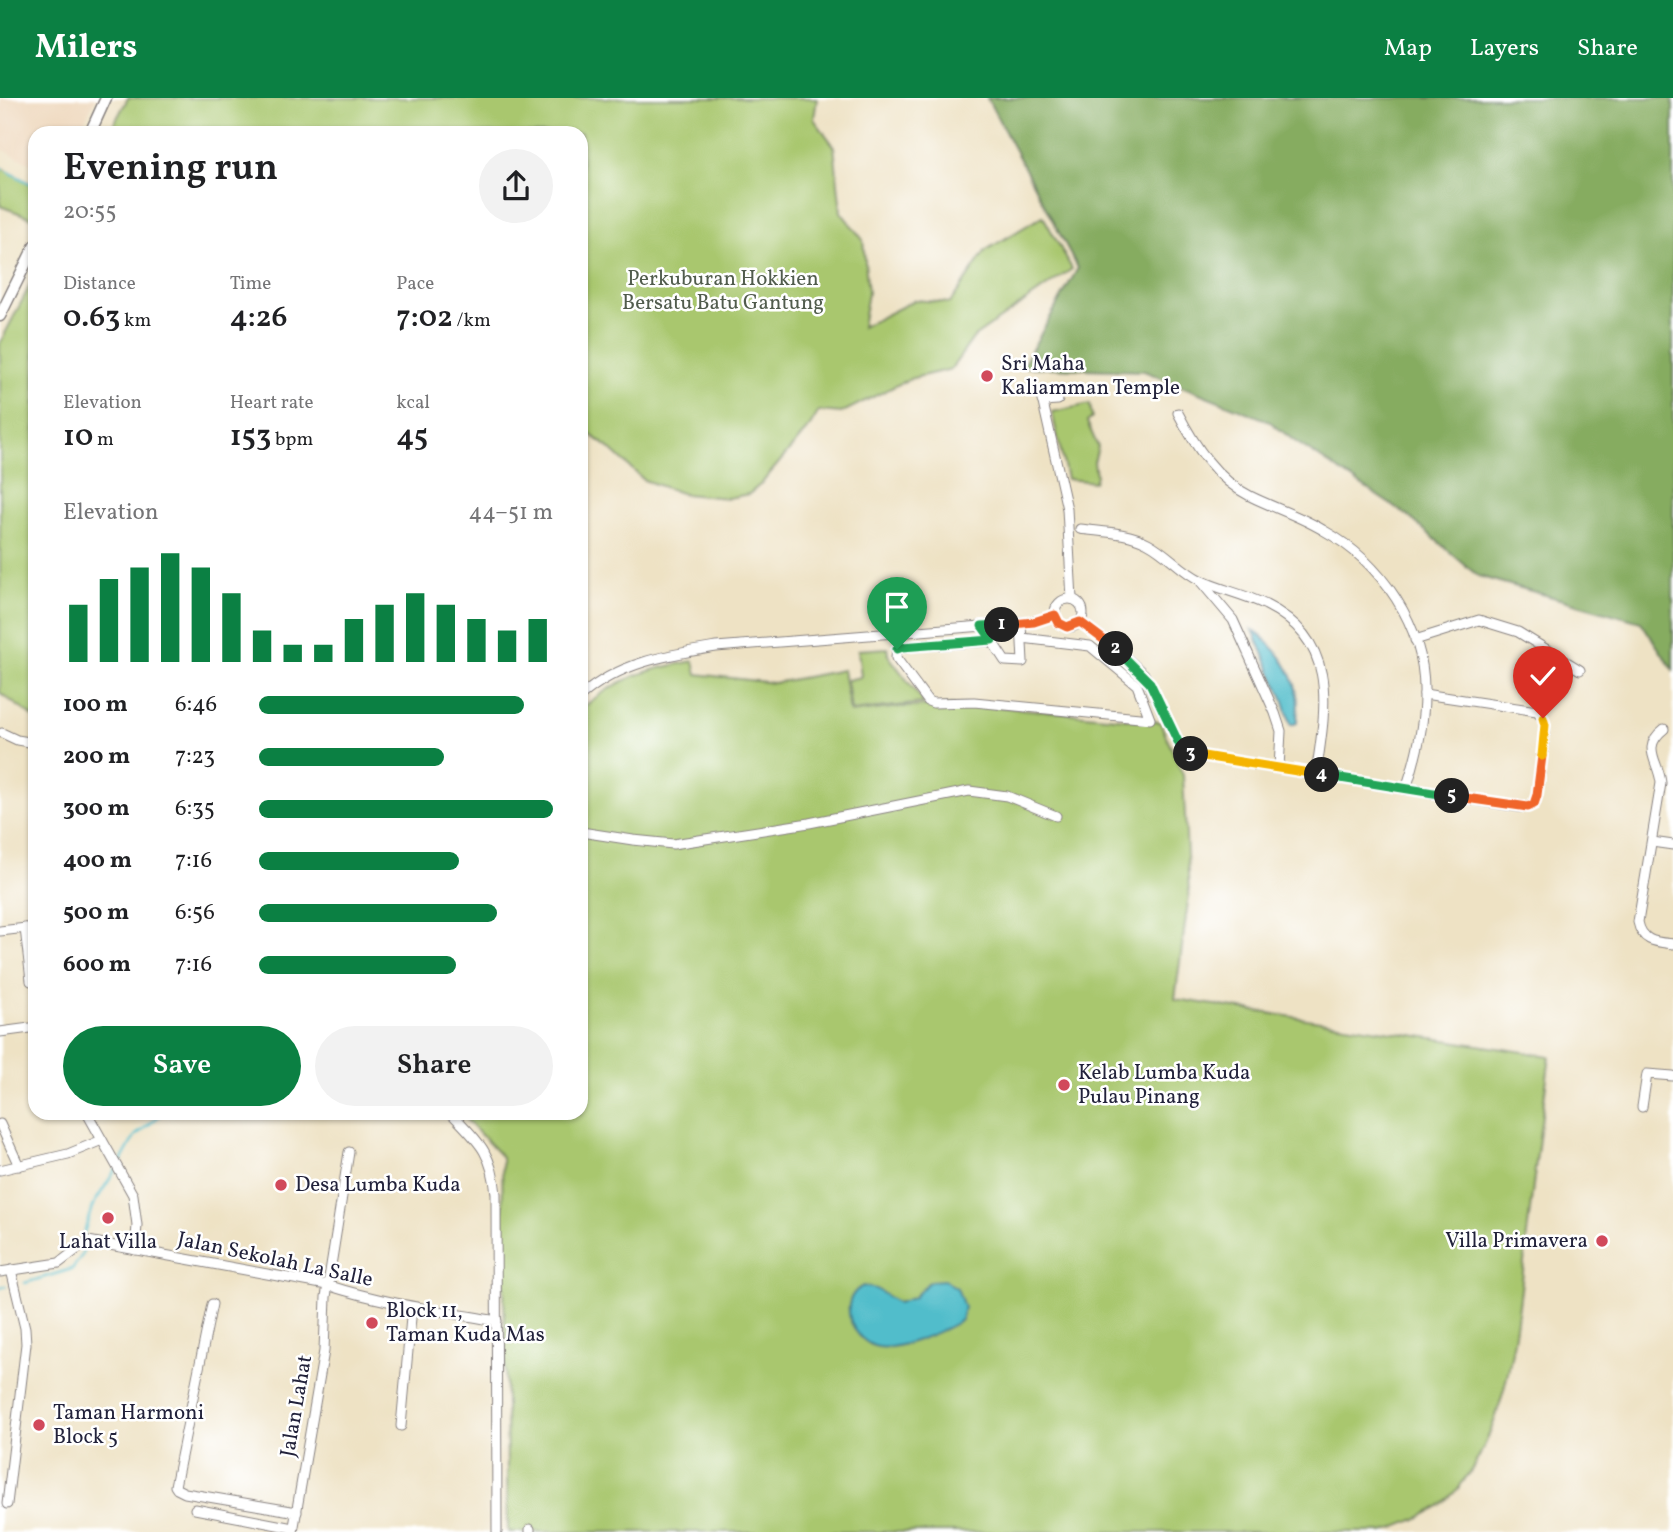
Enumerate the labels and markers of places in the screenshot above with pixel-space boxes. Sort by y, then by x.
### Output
place label: Sri Maha Kaliamman Temple [1001,350,1180,403]
marker: Sri Maha Kaliamman Temple [979,368,995,384]
pin [867,577,927,649]
pin: 1 [984,608,1020,642]
pin: 2 [1098,632,1134,666]
pin [1513,646,1573,718]
pin: 3 [1174,736,1208,772]
pin: 4 [1304,758,1340,792]
pin: 5 [1434,778,1470,814]
place label: Kelab Lumba Kuda Pulau Pinang [1078,1059,1251,1112]
marker: Kelab Lumba Kuda Pulau Pinang [1056,1077,1072,1093]
place label: Desa Lumba Kuda [295,1171,461,1200]
marker: Desa Lumba Kuda [273,1177,289,1193]
marker: Lahat Villa [100,1210,116,1226]
place label: Villa Primavera [1445,1227,1588,1256]
place label: Lahat Villa [59,1228,157,1257]
marker: Villa Primavera [1594,1233,1610,1249]
place label: Block 11, Taman Kuda Mas [386,1297,545,1350]
marker: Block 11, Taman Kuda Mas [364,1315,380,1331]
place label: Taman Harmoni Block 5 [53,1399,204,1452]
marker: Taman Harmoni Block 5 [31,1417,47,1433]

